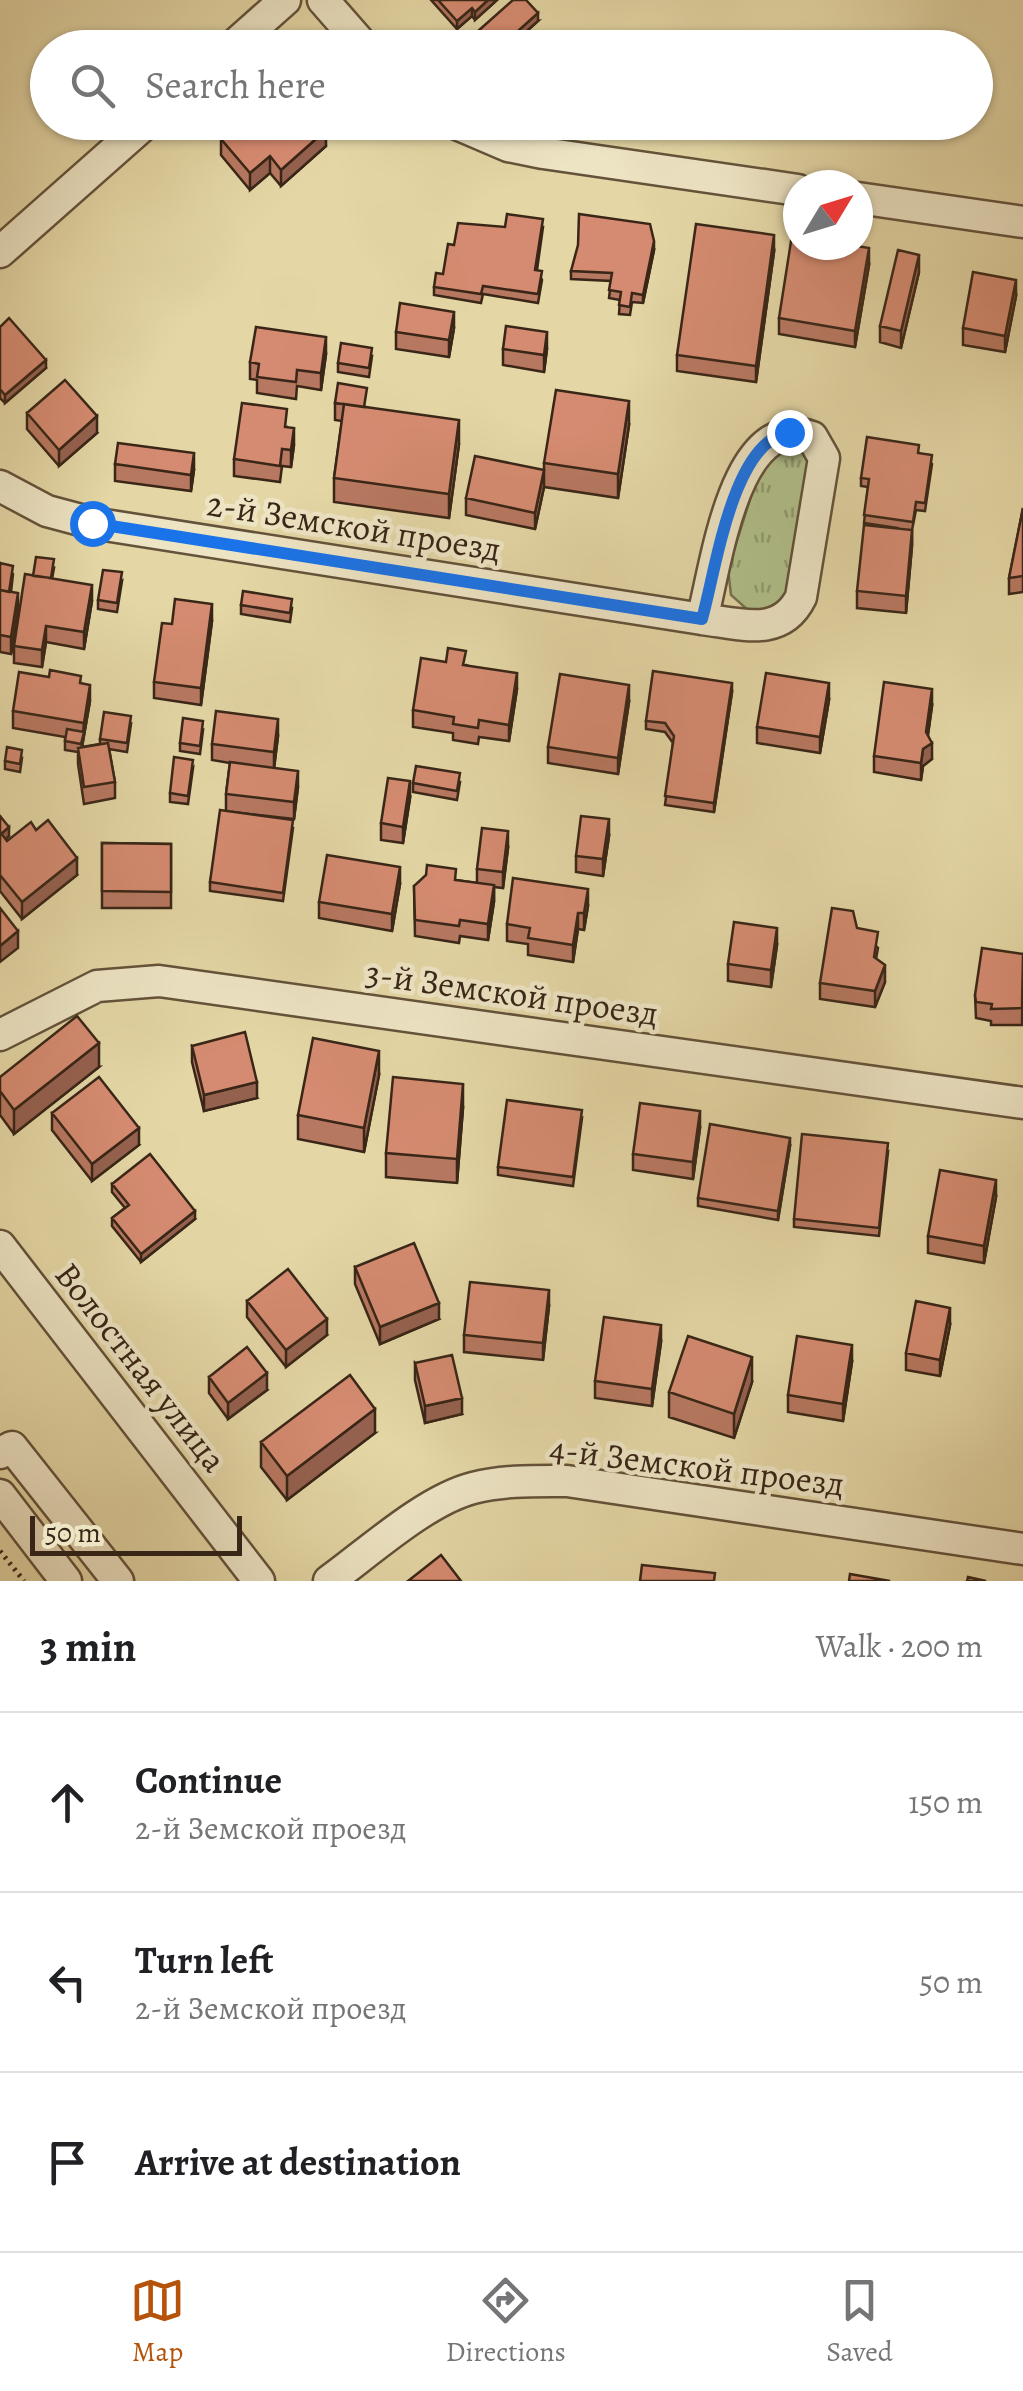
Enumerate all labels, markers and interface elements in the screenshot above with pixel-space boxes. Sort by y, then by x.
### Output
search box [30,30,993,140]
icon: search [65,58,120,113]
text: Search here [145,59,326,111]
north arrow [783,170,873,260]
route end [767,410,813,456]
street label: 2-й Земской проезд [204,479,504,573]
route start [70,501,116,547]
street label: 3-й Земской проезд [363,949,661,1037]
street label: Волостная улица [44,1252,238,1482]
street label: 4-й Земской проезд [547,1424,847,1508]
scale bar [30,1511,242,1556]
text: 50 m [45,1514,101,1552]
text: 3 min [40,1618,136,1675]
text: Walk · 200 m [816,1624,983,1668]
text: Continue [135,1754,282,1806]
icon: ahead [40,1775,95,1830]
text: 150 m [908,1780,983,1824]
text: 2-й Земской проезд [135,1806,406,1850]
text: Turn left [135,1934,274,1986]
icon: left [40,1955,95,2010]
text: 50 m [919,1960,983,2004]
text: 2-й Земской проезд [135,1986,406,2030]
icon: arrive [40,2135,95,2190]
text: Arrive at destination [135,2136,461,2188]
tab: Map [130,2273,185,2371]
tab: Directions [446,2273,566,2371]
tab: Saved [826,2273,893,2371]

